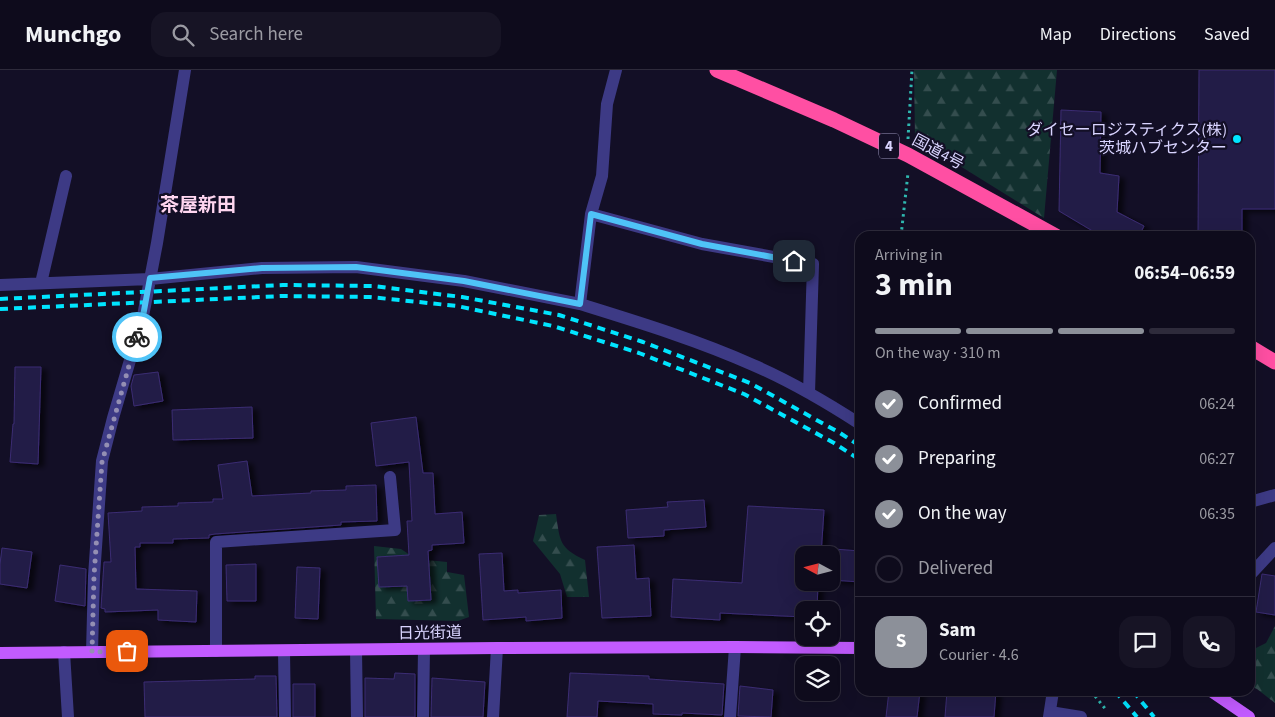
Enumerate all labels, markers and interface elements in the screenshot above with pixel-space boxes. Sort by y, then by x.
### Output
search box [151,12,501,57]
text: Munchgo [25,17,121,52]
icon: search [169,21,197,49]
text: Search here [209,21,303,48]
text: Map [1040,22,1072,47]
text: Directions [1100,22,1176,47]
text: Saved [1204,22,1250,47]
place label: ダイセーロジスティクス(株) 茨城ハブセンター [1027,119,1227,159]
street label: 国道4号 [908,129,968,175]
marker: ダイセーロジスティクス(株) 茨城ハブセンター [1231,133,1243,145]
road number: 4 [879,134,899,158]
district label: 茶屋新田 [160,192,236,219]
pin [773,240,815,282]
text: Arriving in [875,244,943,266]
icon: home [780,247,808,275]
text: 06:54–06:59 [1134,260,1235,287]
text: 3 min [875,262,953,308]
courier [112,312,162,362]
icon: bike [123,323,151,351]
text: On the way · 310 m [875,342,1000,364]
icon: check [875,390,903,418]
text: Confirmed [918,390,1002,417]
text: 06:24 [1199,393,1235,415]
icon: check [875,445,903,473]
text: Preparing [918,445,996,472]
text: 06:27 [1199,448,1235,470]
icon: check [875,500,903,528]
text: On the way [918,500,1007,527]
text: 06:35 [1199,503,1235,525]
north arrow [795,546,840,591]
map controls [795,546,840,701]
text: Delivered [918,555,993,582]
button: locate [795,601,840,646]
button: chat [1119,616,1171,668]
button: phone [1183,616,1235,668]
text: Sam [939,617,976,644]
street label: 日光街道 [398,621,462,645]
text: S [896,628,906,655]
pin [106,630,148,672]
icon: bag [113,637,141,665]
text: Courier · 4.6 [939,644,1019,666]
button: layers [795,656,840,701]

